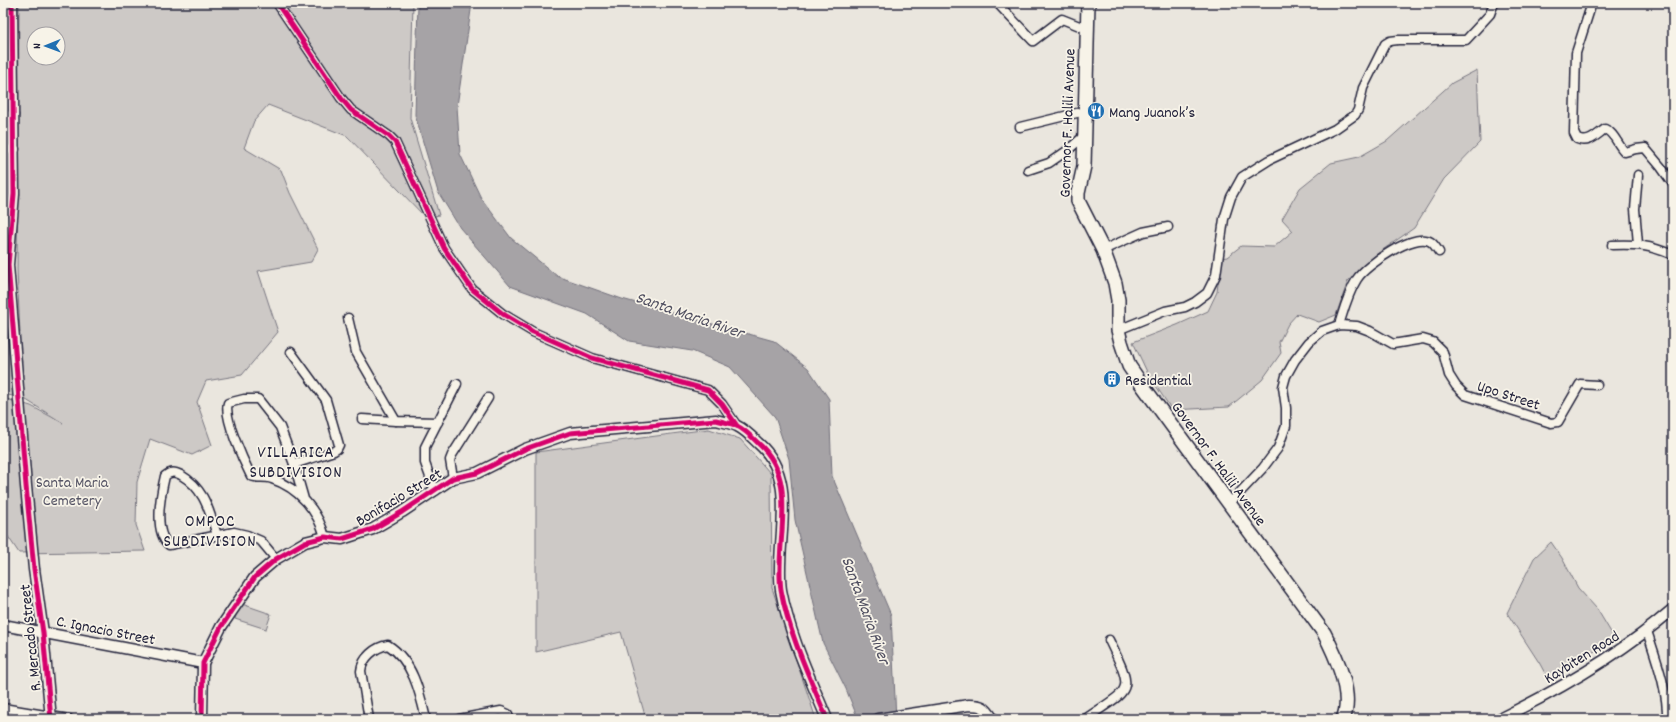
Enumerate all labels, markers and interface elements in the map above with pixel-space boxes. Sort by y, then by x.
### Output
north arrow [26,26,66,66]
text: N [30,43,46,49]
street label: Governor F. Halili Avenue [1054,48,1083,198]
restaurant icon: Mang Juanok’s [1086,101,1106,121]
place label: Mang Juanok’s [1109,102,1195,125]
water label: Santa Maria River [632,287,748,347]
building icon: Residential [1102,369,1122,389]
place label: Residential [1125,370,1192,393]
street label: Upo Street [1474,375,1543,417]
street label: Governor F. Halili Avenue [1165,397,1271,532]
district label: VILLARICA SUBDIVISION [249,442,343,486]
street label: Bonifacio Street [352,463,447,533]
park label: Santa Maria Cemetery [36,472,109,513]
district label: OMPOC SUBDIVISION [163,511,257,555]
water label: Santa Maria River [834,554,895,670]
street label: R. Mercado Street [14,583,49,692]
street label: C. Ignacio Street [54,611,157,652]
street label: Kaybiten Road [1540,626,1625,690]

